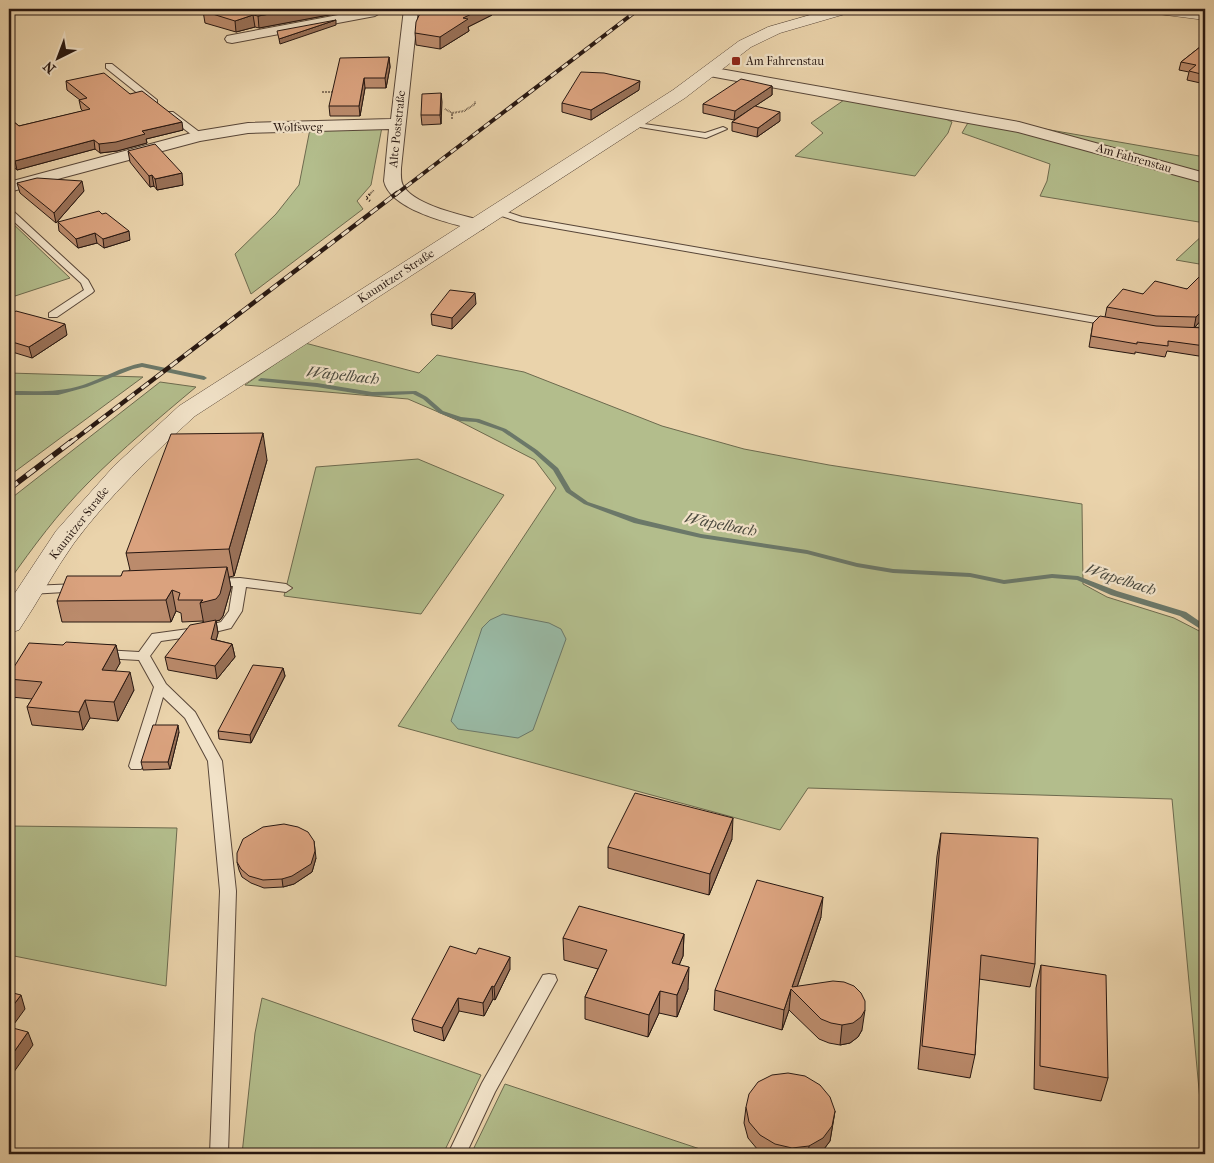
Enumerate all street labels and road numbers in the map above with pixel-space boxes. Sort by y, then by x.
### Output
street label: Alte Poststraße [386,90,408,169]
street label: Wolfsweg [272,120,324,134]
street label: Am Fahrenstau [1094,140,1174,176]
street label: Kaunitzer Straße [355,246,437,306]
street label: Kaunitzer Straße [46,484,112,562]

